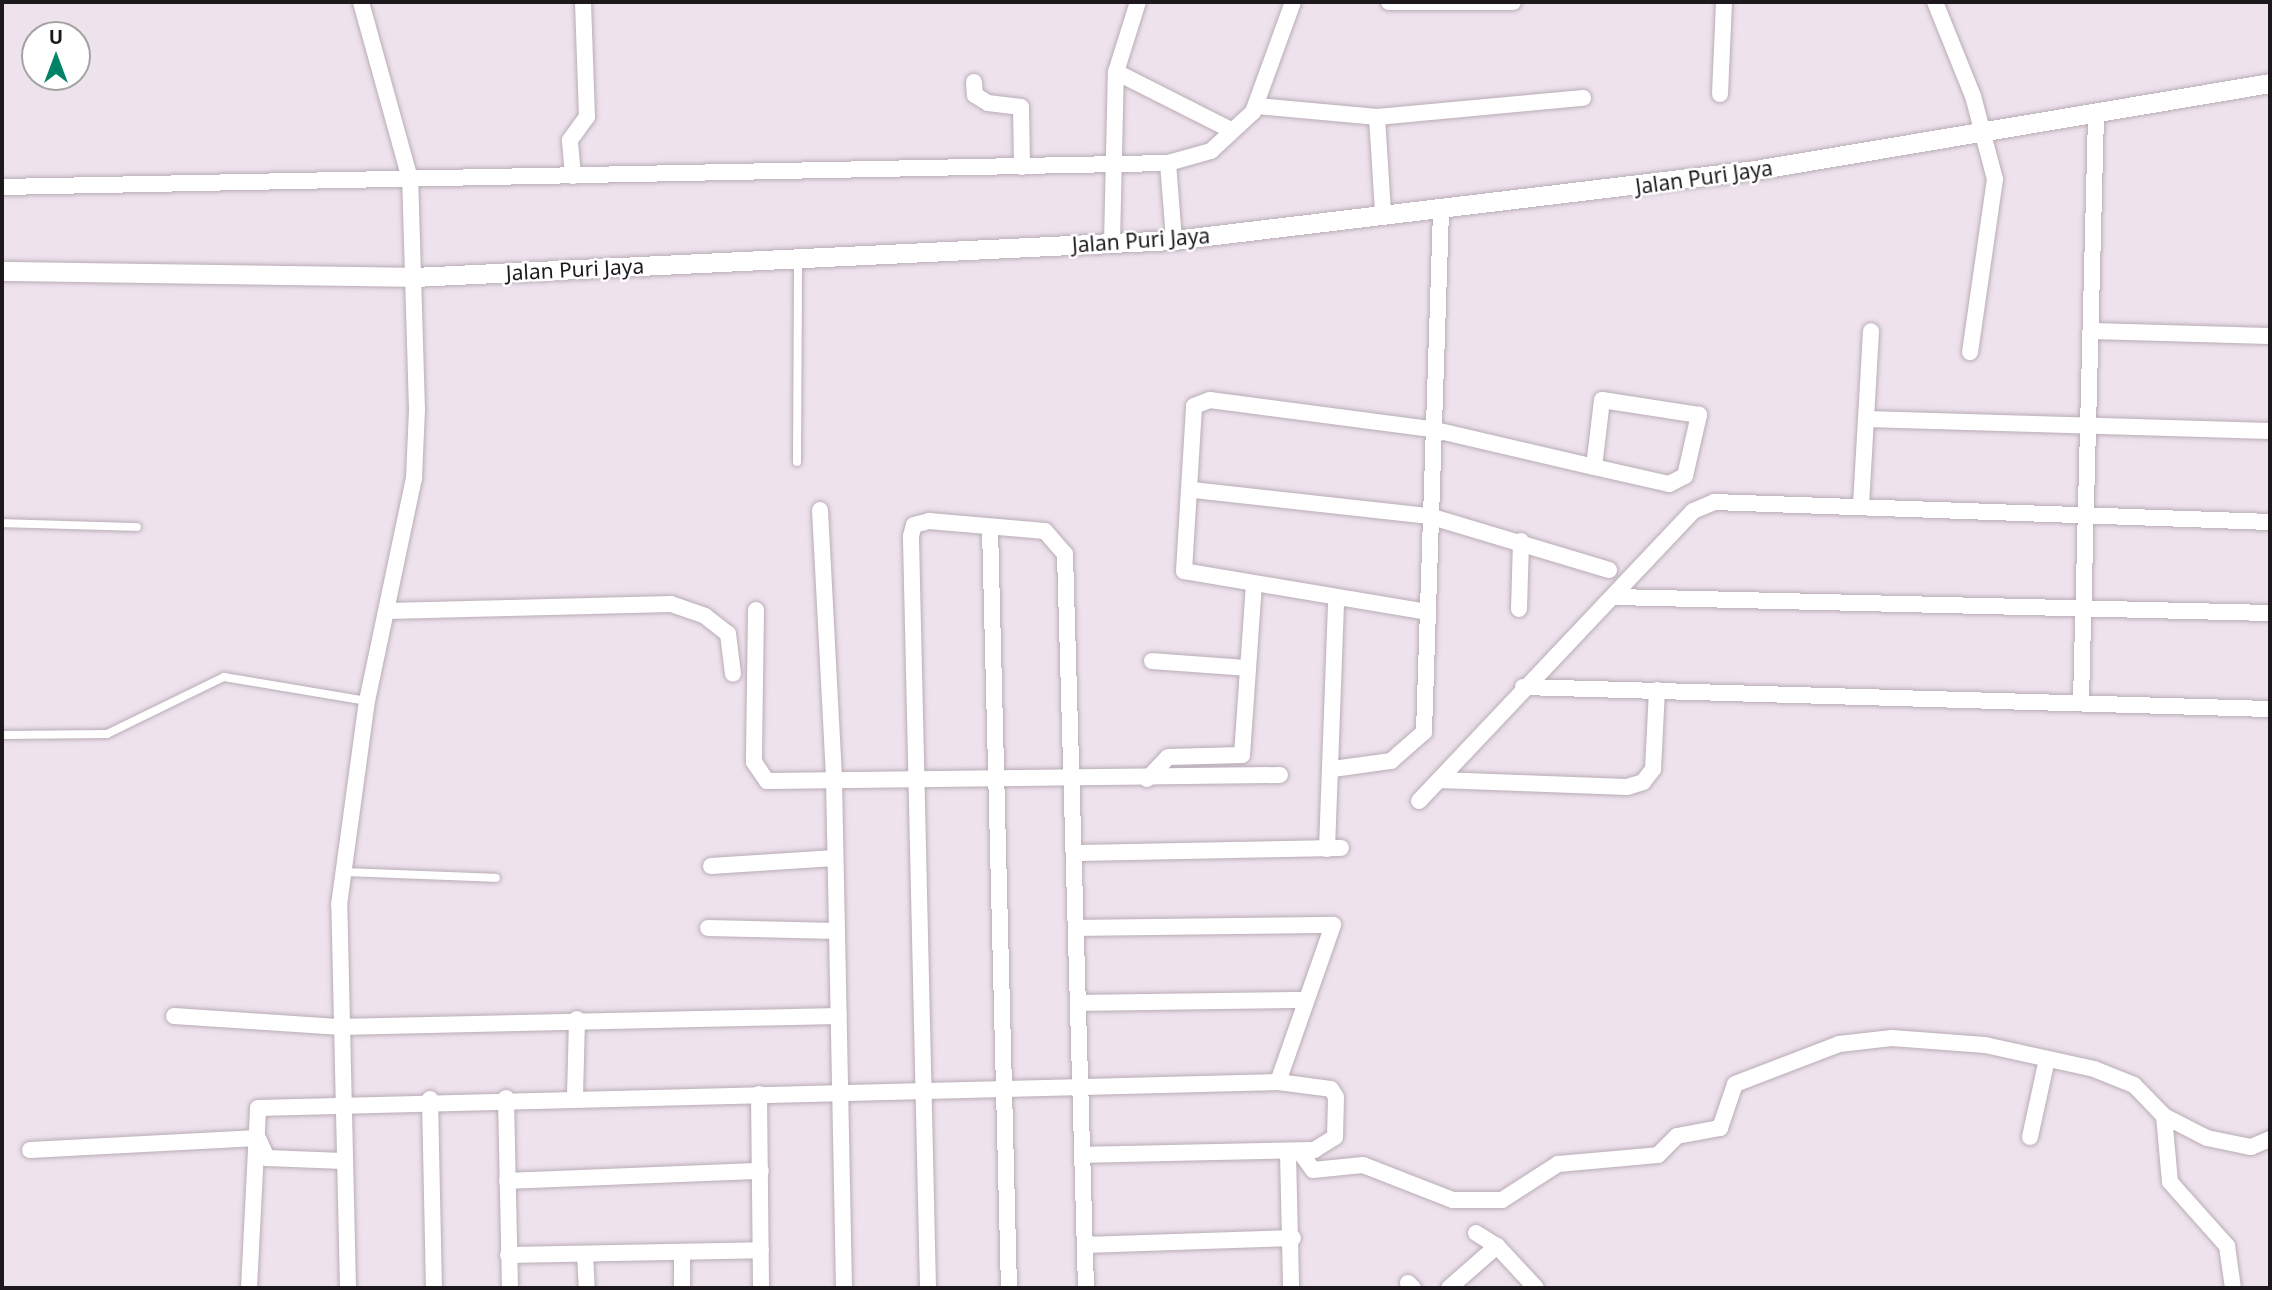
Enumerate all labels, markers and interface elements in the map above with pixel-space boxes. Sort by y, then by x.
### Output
north arrow [21,21,91,91]
text: U [49,24,63,50]
street label: Jalan Puri Jaya [1634,155,1774,199]
street label: Jalan Puri Jaya [1071,223,1211,257]
street label: Jalan Puri Jaya [505,253,645,285]

